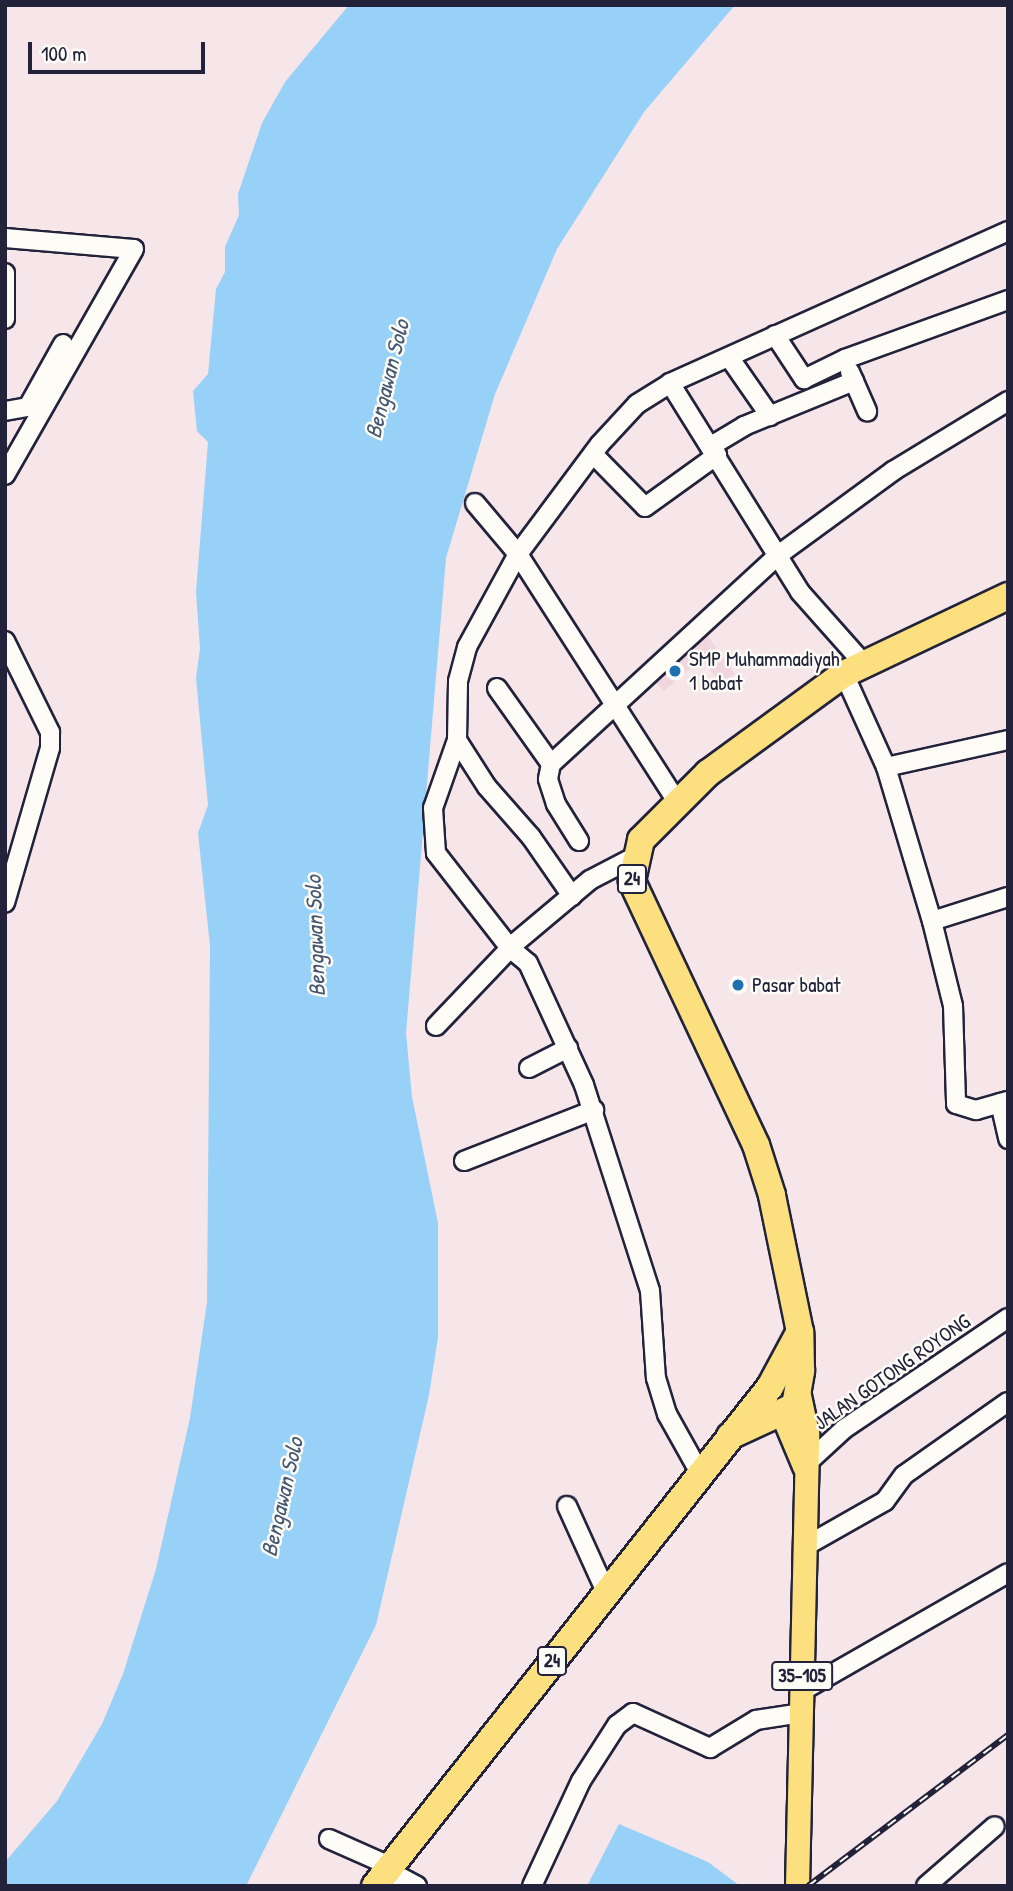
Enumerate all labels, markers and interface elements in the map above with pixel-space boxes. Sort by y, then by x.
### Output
scale bar [32,28,208,72]
text: 100 m [41,39,87,68]
water label: Bengawan Solo [359,317,415,441]
place label: SMP Muhammadiyah 1 babat [689,646,840,696]
marker: SMP Muhammadiyah 1 babat [667,663,683,679]
road number: 24 [616,864,648,894]
water label: Bengawan Solo [299,875,331,997]
place label: Pasar babat [752,972,841,998]
marker: Pasar babat [730,977,746,993]
street label: JALAN GOTONG ROYONG [809,1309,975,1435]
water label: Bengawan Solo [255,1435,309,1559]
road number: 24 [536,1646,568,1676]
road number: 35-105 [770,1660,834,1692]

